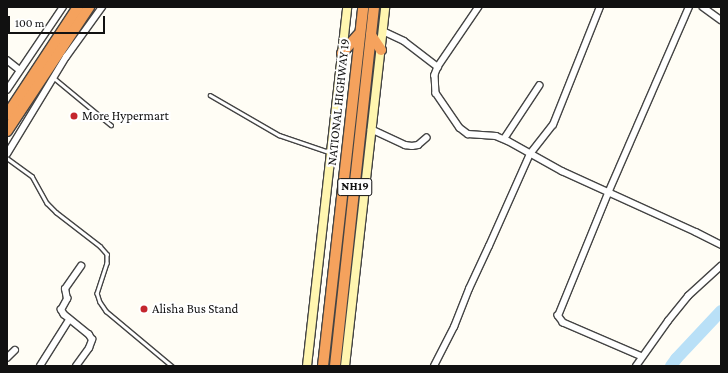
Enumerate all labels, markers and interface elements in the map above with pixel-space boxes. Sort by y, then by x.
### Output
scale bar [10,8,107,34]
text: 100 m [15,16,44,30]
street label: NATIONAL HIGHWAY 19 [325,38,353,166]
place label: More Hypermart [82,108,169,124]
marker: More Hypermart [69,111,79,121]
road number: NH19 [337,177,373,197]
place label: Alisha Bus Stand [152,301,238,317]
marker: Alisha Bus Stand [139,304,149,314]

